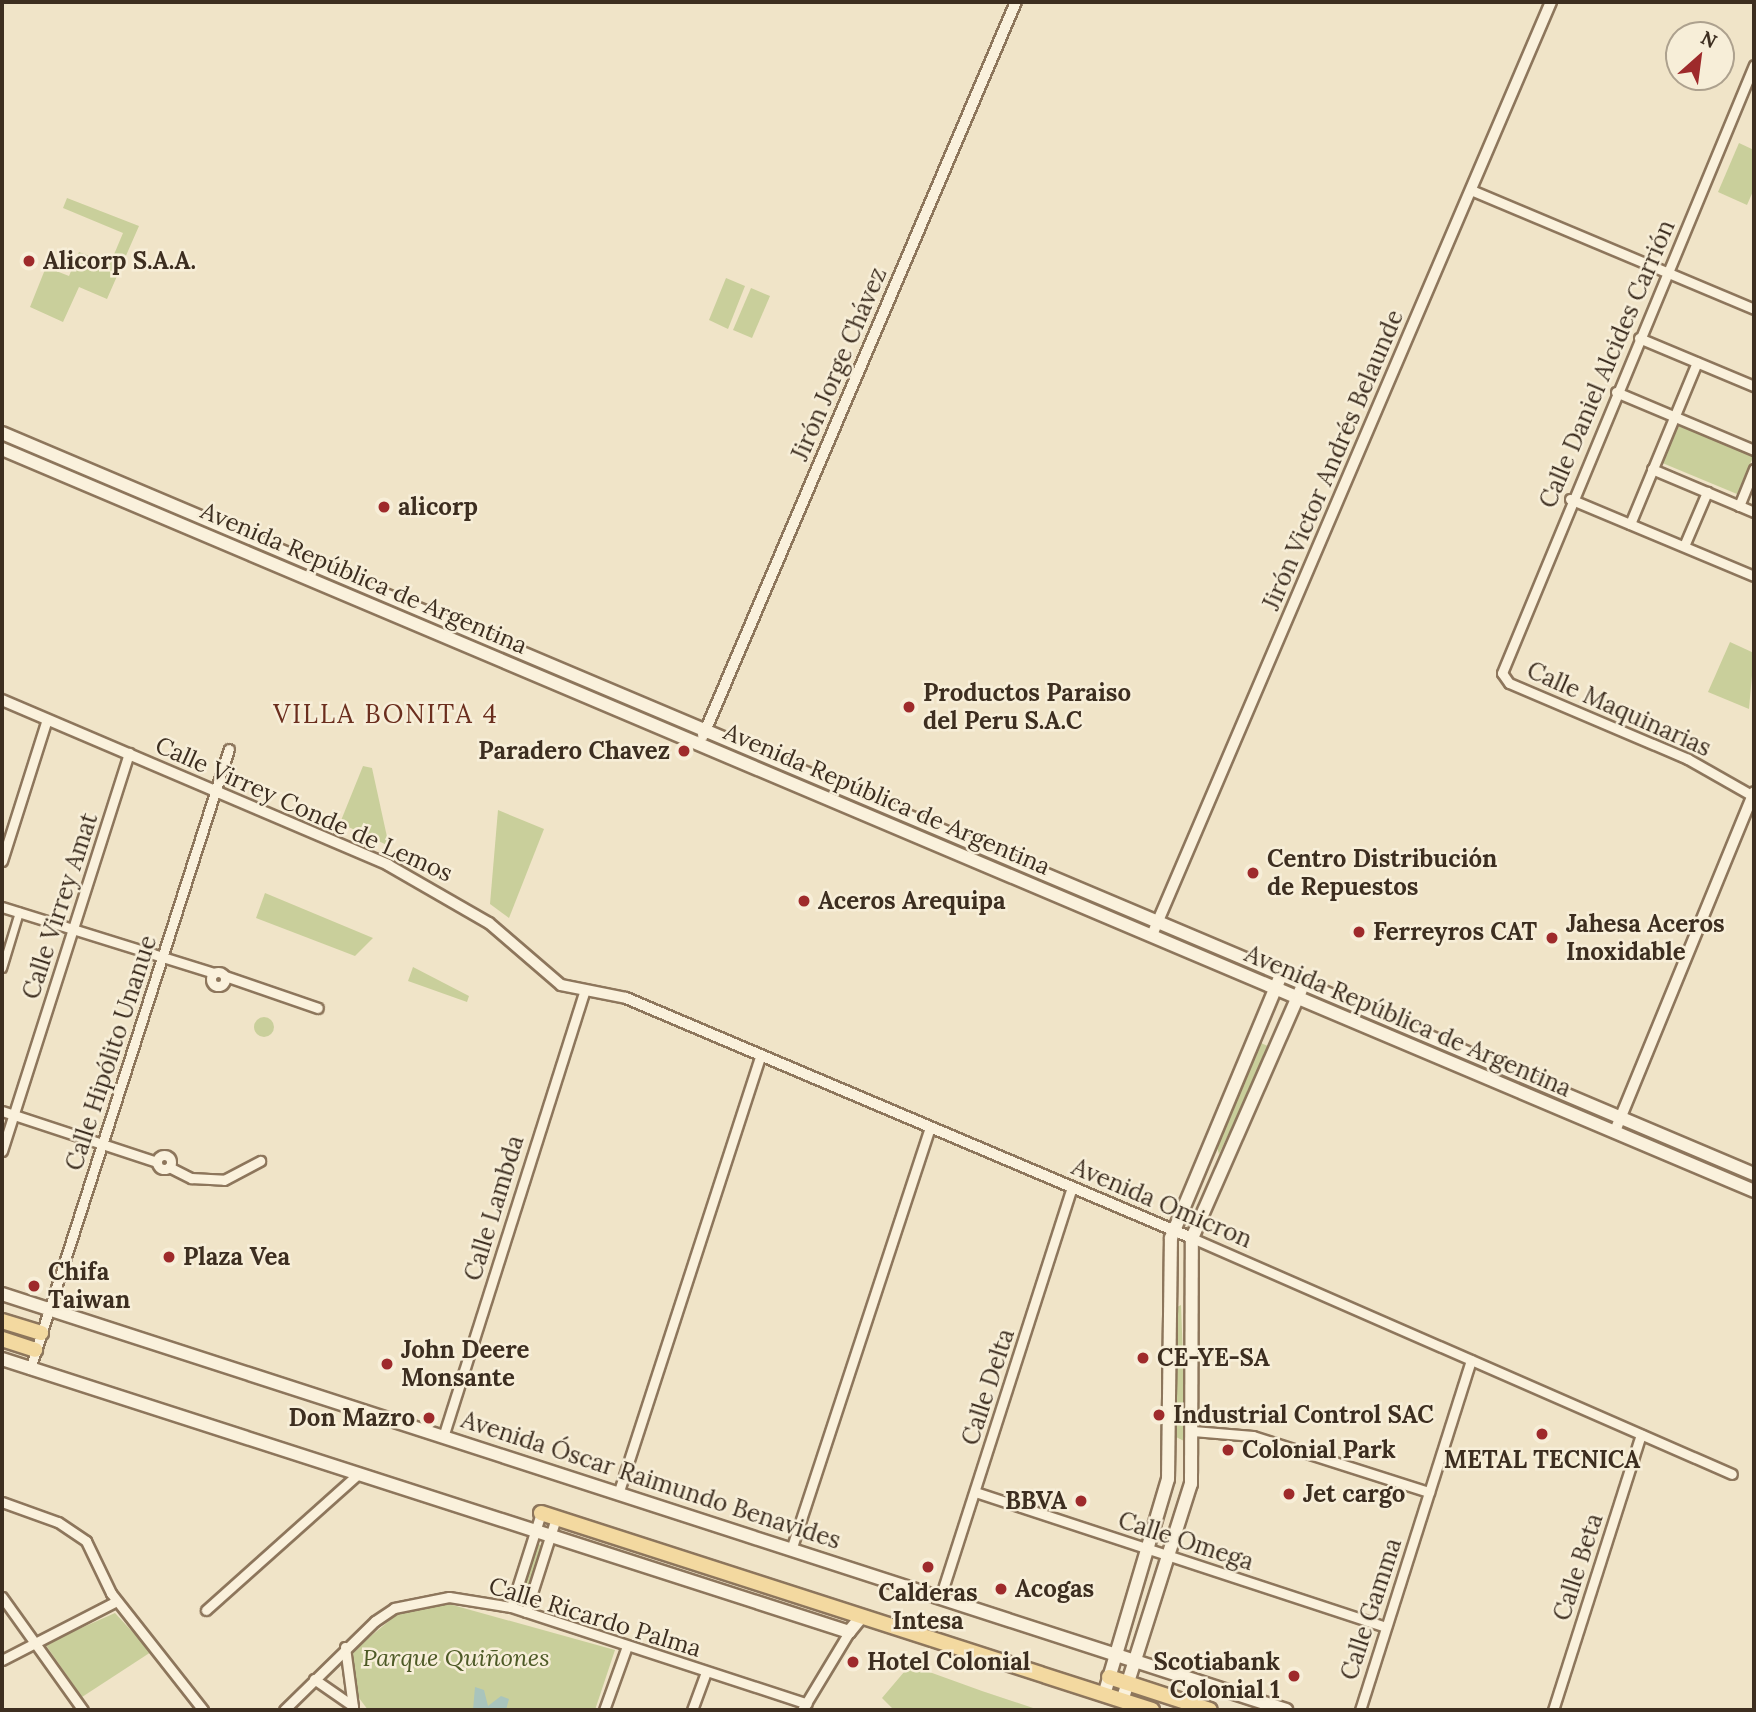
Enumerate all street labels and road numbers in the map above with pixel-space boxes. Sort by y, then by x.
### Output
street label: Calle Daniel Alcides Carrión [1533,216,1681,512]
street label: Jirón Jorge Chávez [785,263,893,465]
street label: Jirón Victor Andrés Belaunde [1257,306,1409,614]
street label: Avenida República de Argentina [197,496,531,660]
street label: Calle Maquinarias [1523,656,1715,762]
street label: Avenida República de Argentina [720,717,1054,881]
street label: Calle Virrey Conde de Lemos [151,730,457,888]
street label: Calle Virrey Amat [16,809,104,1003]
street label: Calle Hipólito Unanue [59,932,163,1174]
street label: Avenida República de Argentina [1241,939,1575,1103]
street label: Calle Lambda [458,1132,530,1284]
street label: Avenida Omicron [1068,1152,1256,1254]
street label: Calle Delta [956,1325,1020,1449]
street label: Avenida Óscar Raimundo Benavides [458,1405,844,1555]
street label: Calle Omega [1115,1506,1257,1576]
street label: Calle Beta [1547,1510,1609,1624]
street label: Calle Gamma [1335,1534,1407,1684]
street label: Calle Ricardo Palma [485,1571,705,1663]

